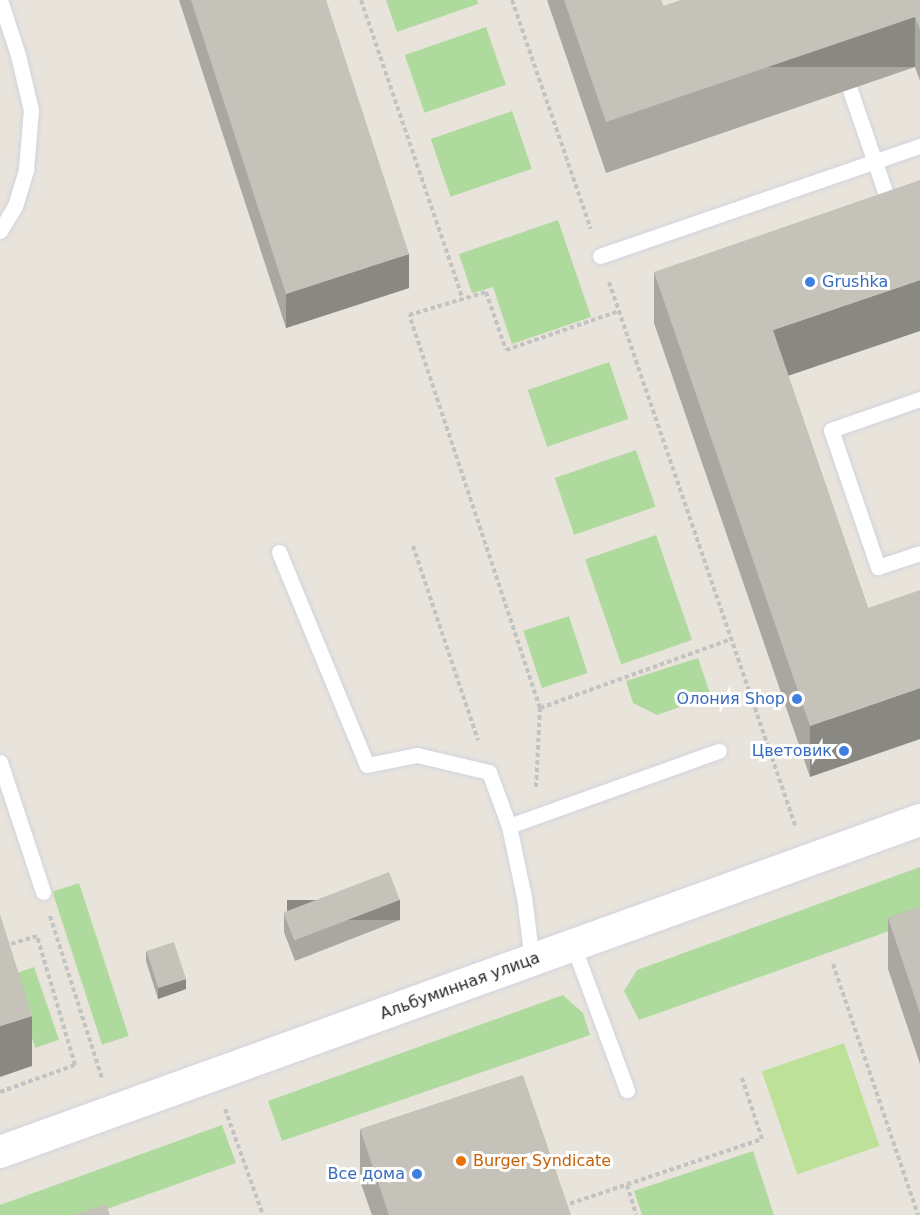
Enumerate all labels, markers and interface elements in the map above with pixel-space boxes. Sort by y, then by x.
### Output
place label: Grushka [822,272,888,292]
marker: Grushka [803,275,817,289]
place label: Олония Shop [677,689,785,709]
marker: Олония Shop [790,692,804,706]
place label: Цветовик [752,741,832,761]
marker: Цветовик [837,744,851,758]
street label: Альбуминная улица [377,948,543,1024]
place label: Burger Syndicate [473,1151,611,1171]
marker: Burger Syndicate [454,1154,468,1168]
place label: Все дома [328,1164,405,1184]
marker: Все дома [410,1167,424,1181]

